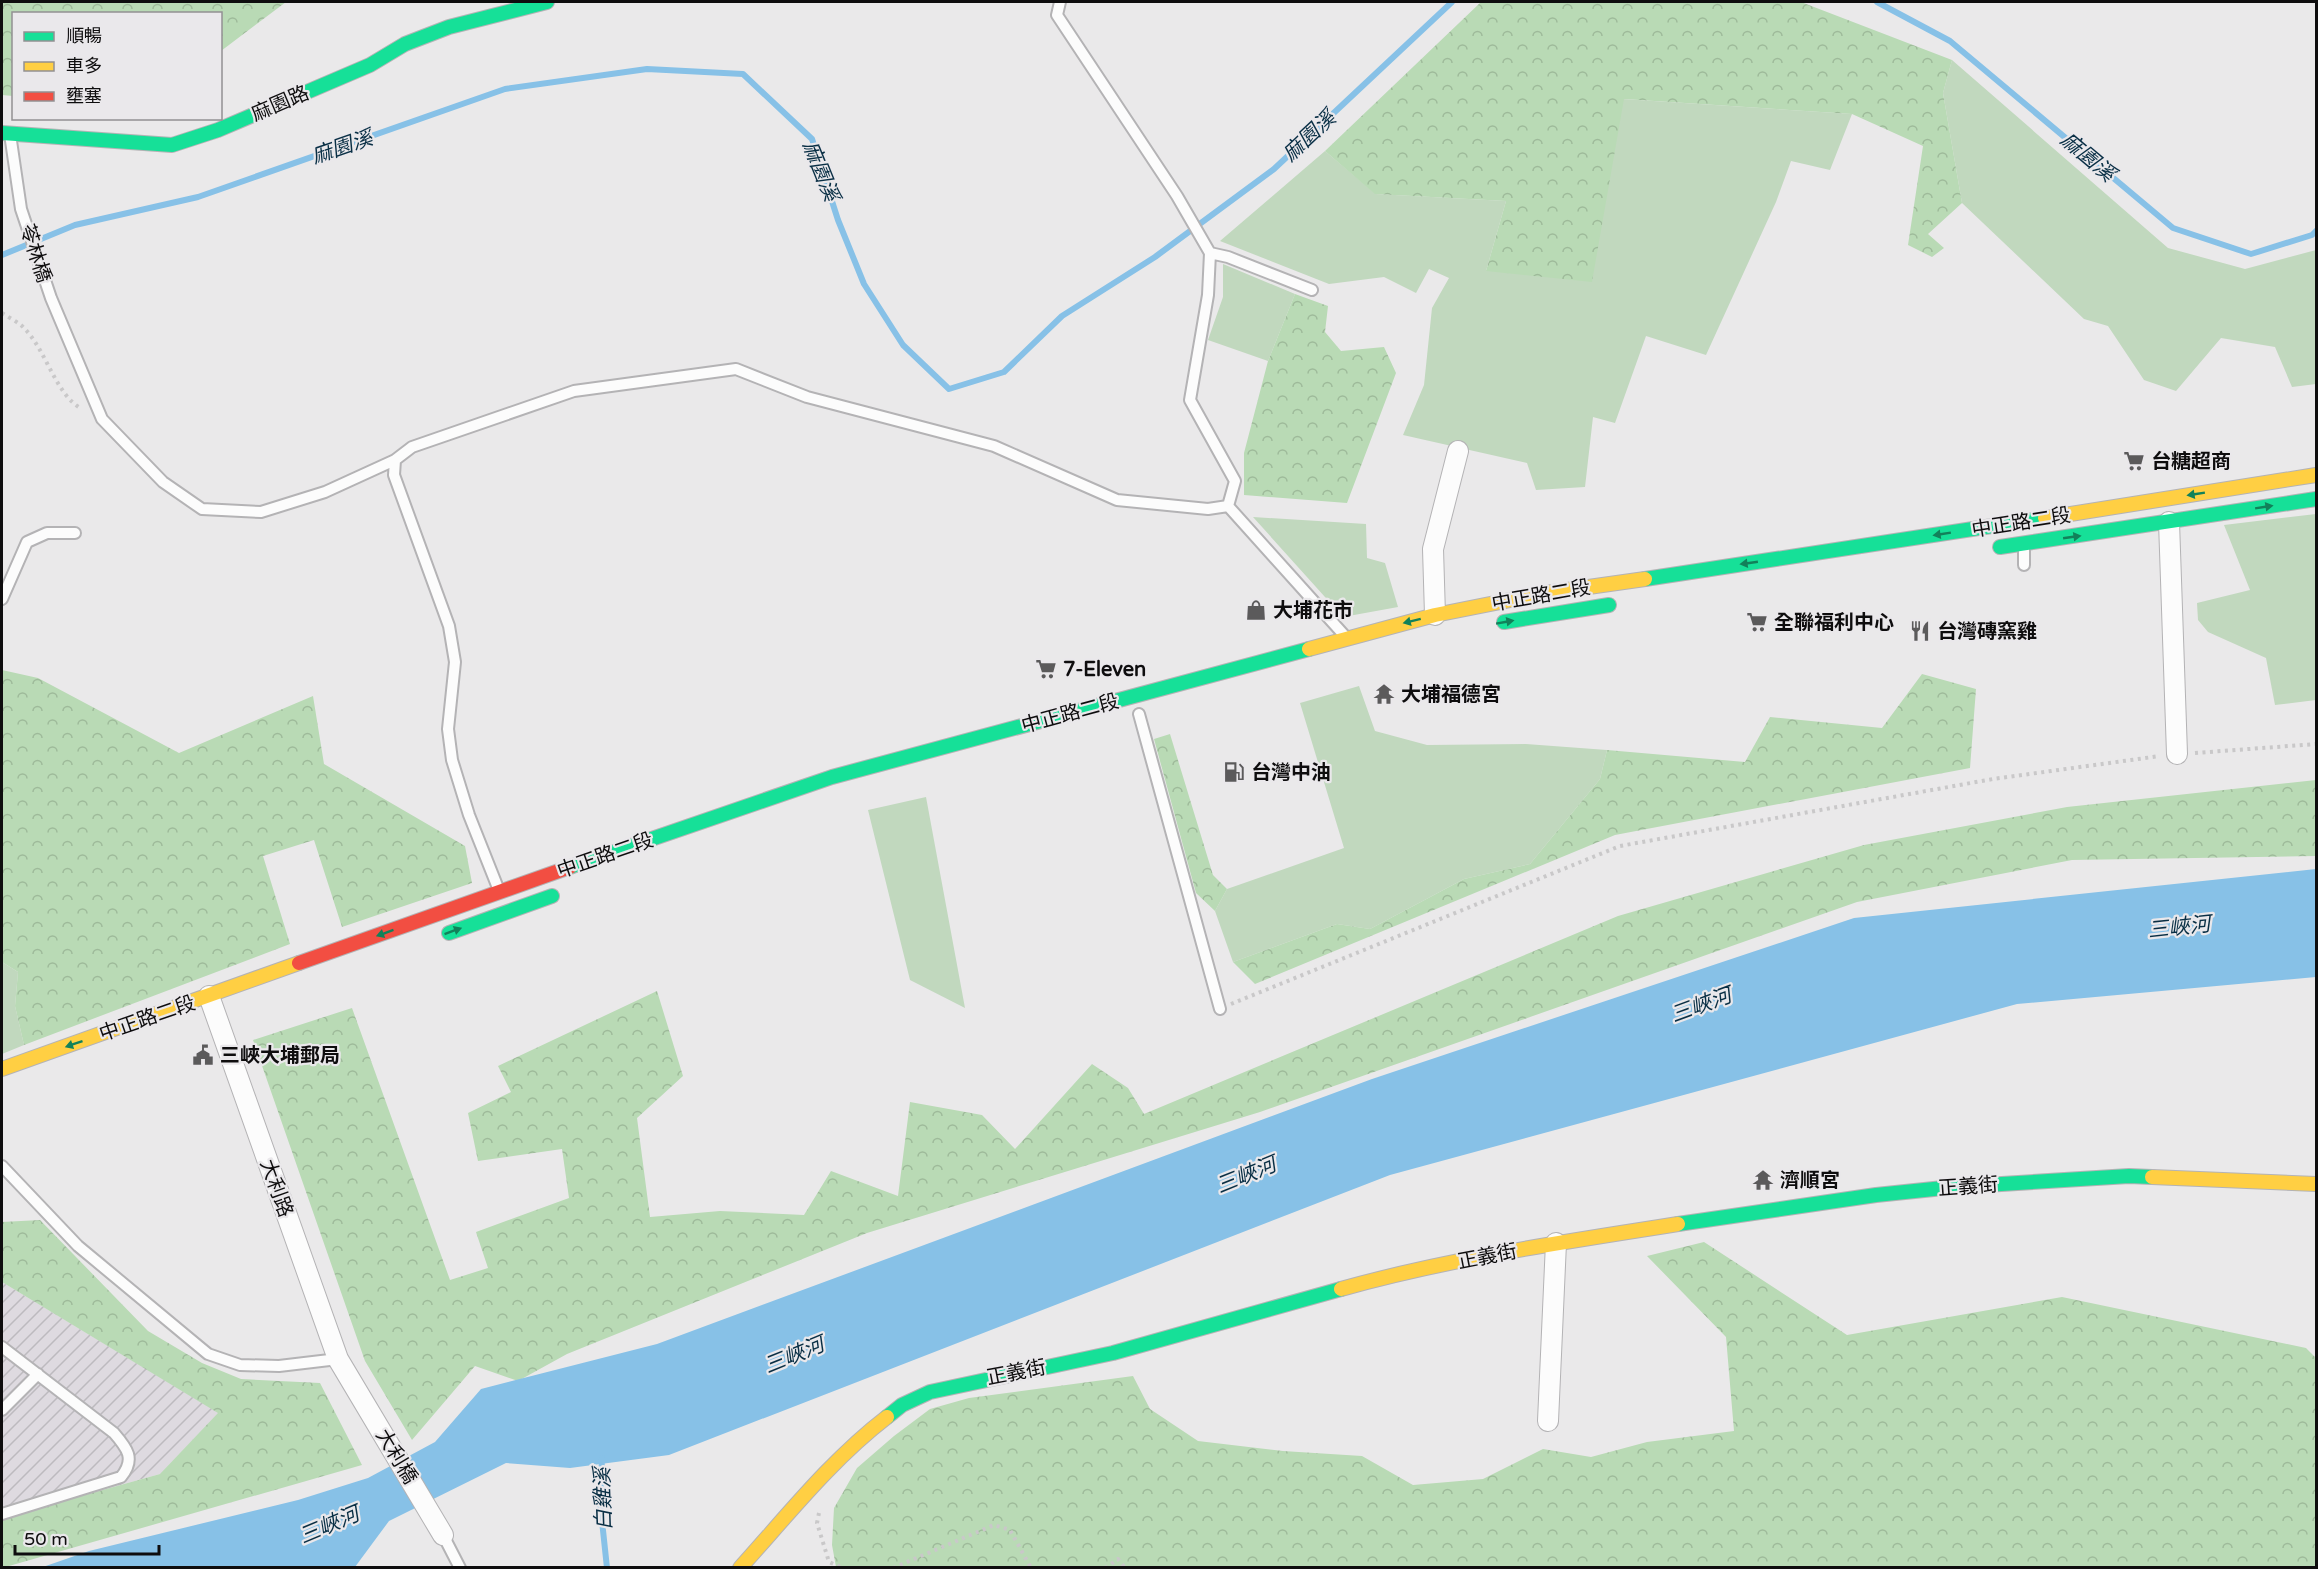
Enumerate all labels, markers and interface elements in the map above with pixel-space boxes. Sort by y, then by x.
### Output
legend [12,12,222,120]
text: 順暢 [66,25,102,47]
text: 車多 [66,55,102,77]
street label: 麻園路 [248,81,313,127]
text: 壅塞 [66,85,102,107]
water label: 麻園溪 [1278,104,1343,167]
water label: 麻園溪 [308,124,379,170]
water label: 麻園溪 [2056,128,2122,189]
water label: 麻園溪 [797,137,845,208]
street label: 苓林橋 [14,221,56,286]
supermarket icon: 台糖超商 [2122,449,2146,473]
place label: 台糖超商 [2151,450,2231,474]
one-way arrow [2187,489,2206,498]
one-way arrow [2255,502,2274,511]
street label: 中正路二段 [1970,503,2072,543]
one-way arrow [1932,530,1951,539]
one-way arrow [2062,532,2081,541]
one-way arrow [1739,559,1758,568]
street label: 中正路二段 [1490,575,1592,616]
shop icon: 大埔花市 [1244,598,1268,622]
place label: 大埔花市 [1273,599,1353,623]
supermarket icon: 全聯福利中心 [1745,610,1769,634]
place label: 全聯福利中心 [1774,611,1894,635]
one-way arrow [1403,617,1421,626]
one-way arrow [1496,617,1515,626]
restaurant icon: 台灣磚窯雞 [1908,619,1932,643]
place label: 台灣磚窯雞 [1937,620,2037,644]
supermarket icon: 7-Eleven [1034,657,1058,681]
place label: 7-Eleven [1063,658,1146,682]
temple icon: 大埔福德宮 [1372,682,1396,706]
place label: 大埔福德宮 [1401,683,1501,707]
street label: 中正路二段 [1019,689,1122,738]
fuel station icon: 台灣中油 [1222,760,1246,784]
place label: 台灣中油 [1251,761,1331,785]
street label: 中正路二段 [554,828,657,884]
water label: 三峽河 [2146,911,2216,943]
one-way arrow [444,926,462,936]
one-way arrow [375,928,393,938]
water label: 三峽河 [1667,982,1739,1028]
street label: 中正路二段 [96,991,199,1047]
one-way arrow [65,1039,83,1049]
public building icon: 三峽大埔郵局 [191,1043,215,1067]
place label: 三峽大埔郵局 [220,1044,340,1068]
water label: 三峽河 [1212,1151,1284,1199]
street label: 大利路 [255,1156,298,1221]
temple icon: 濟順宮 [1751,1168,1775,1192]
place label: 濟順宮 [1780,1169,1840,1193]
street label: 正義街 [1937,1173,1999,1201]
street label: 正義街 [1455,1239,1519,1274]
water label: 三峽河 [760,1331,832,1379]
street label: 正義街 [984,1355,1048,1390]
street label: 大利橋 [370,1425,422,1488]
water label: 白雞溪 [590,1464,617,1531]
water label: 三峽河 [295,1500,367,1549]
scale bar [15,1518,159,1556]
text: 50 m [24,1528,68,1550]

